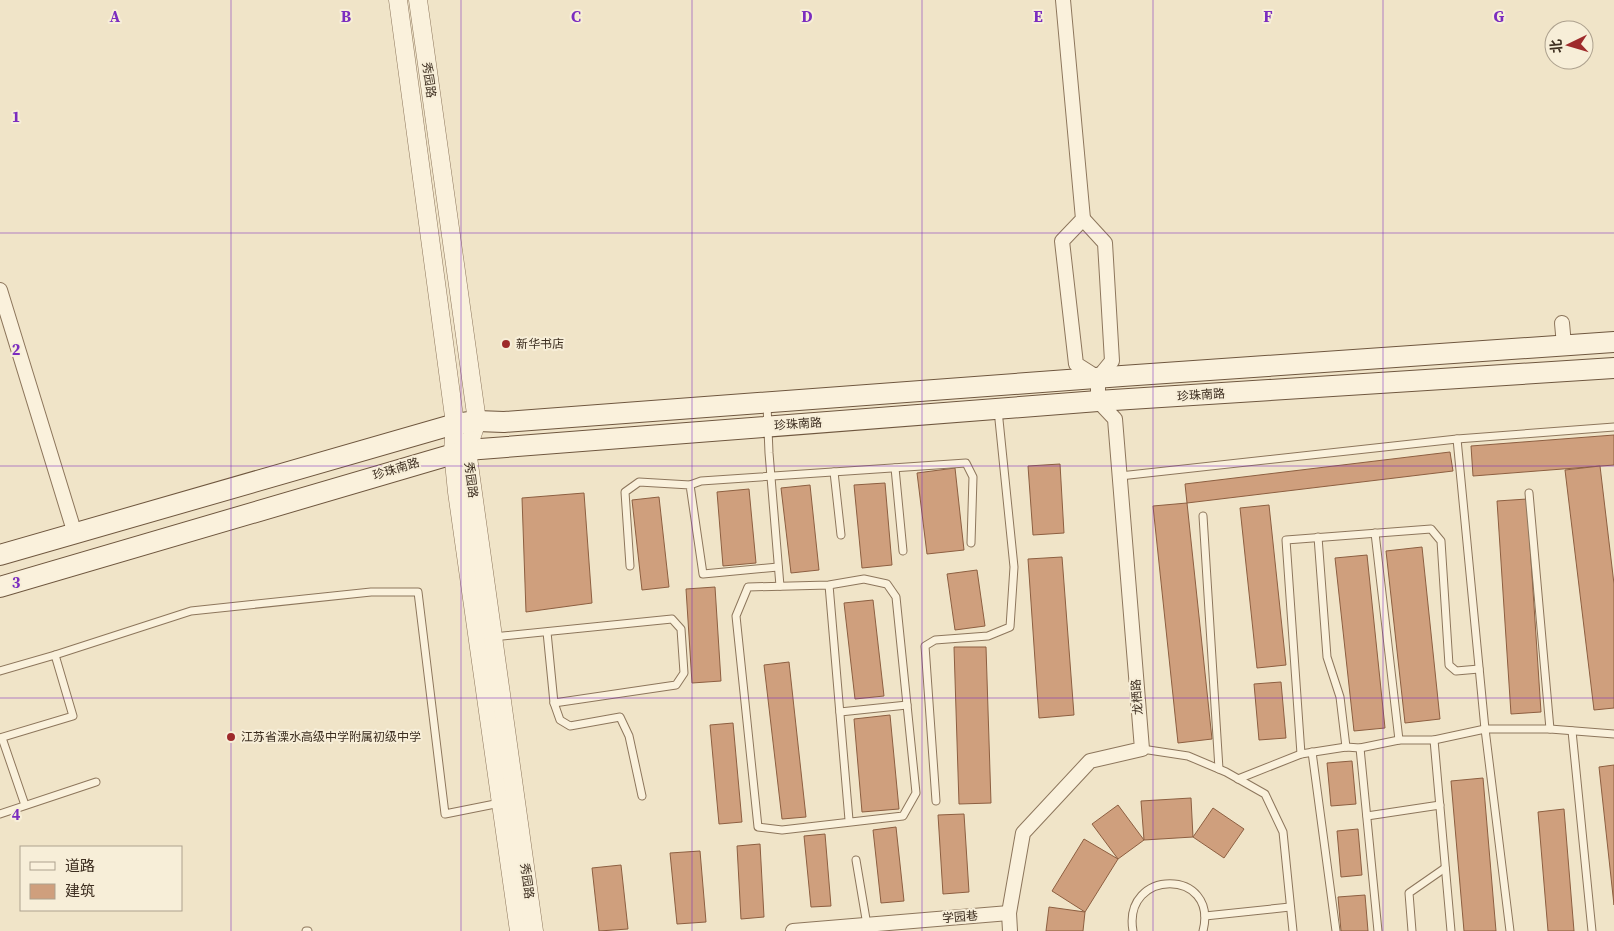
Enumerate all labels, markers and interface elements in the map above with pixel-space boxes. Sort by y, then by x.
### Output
text: A [110,5,121,27]
text: B [341,5,352,27]
text: C [571,5,581,27]
text: D [801,5,813,27]
text: E [1033,5,1043,27]
text: F [1263,5,1273,27]
text: G [1494,5,1505,27]
north arrow [1544,20,1594,70]
text: 北 [1545,38,1567,54]
street label: 秀园路 [419,61,439,99]
text: 1 [12,105,20,127]
place label: 新华书店 [516,336,564,352]
text: 2 [12,338,21,360]
marker: 新华书店 [500,338,512,350]
street label: 珍珠南路 [1176,385,1226,405]
street label: 珍珠南路 [773,414,823,434]
street label: 珍珠南路 [371,454,421,484]
street label: 秀园路 [461,461,481,499]
text: 3 [12,571,21,593]
street label: 龙栖路 [1128,678,1146,716]
place label: 江苏省溧水高级中学附属初级中学 [241,729,421,745]
marker: 江苏省溧水高级中学附属初级中学 [225,731,237,743]
text: 4 [12,803,21,825]
legend [20,846,182,911]
text: 道路 [65,855,95,876]
street label: 秀园路 [517,862,537,900]
text: 建筑 [65,880,95,901]
street label: 学园巷 [941,907,979,927]

